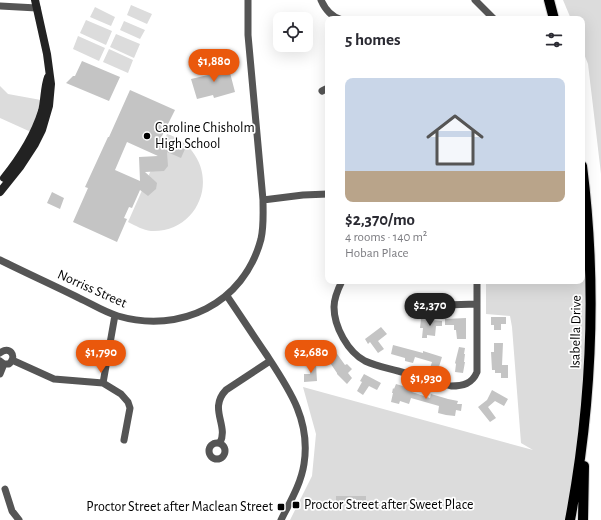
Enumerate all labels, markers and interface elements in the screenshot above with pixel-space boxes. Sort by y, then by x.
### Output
map controls [273,12,313,52]
button: locate [273,12,313,52]
icon: filters [543,29,565,51]
text: 5 homes [345,31,401,48]
pin: $1,880 [181,49,247,83]
text: $1,880 [197,55,231,68]
icon: home [419,104,491,176]
place label: Caroline Chisholm High School [155,121,255,151]
marker: Caroline Chisholm High School [142,131,152,141]
text: $2,370/mo [345,211,415,228]
text: 4 rooms · 140 m² [345,231,427,244]
text: Hoban Place [345,247,408,260]
street label: Norriss Street [55,268,129,311]
pin: $2,370 [397,293,463,327]
street label: Isabella Drive [568,295,584,369]
text: $2,370 [414,299,446,312]
pin: $1,790 [68,340,134,374]
pin: $2,680 [278,340,344,374]
text: $1,790 [85,346,117,359]
text: $2,680 [294,346,328,359]
pin: $1,930 [393,366,459,400]
text: $1,930 [410,372,442,385]
place label: Proctor Street after Sweet Place [304,498,473,512]
place label: Proctor Street after Maclean Street [86,500,274,514]
marker: Proctor Street after Sweet Place [291,500,301,510]
marker: Proctor Street after Maclean Street [276,502,286,512]

